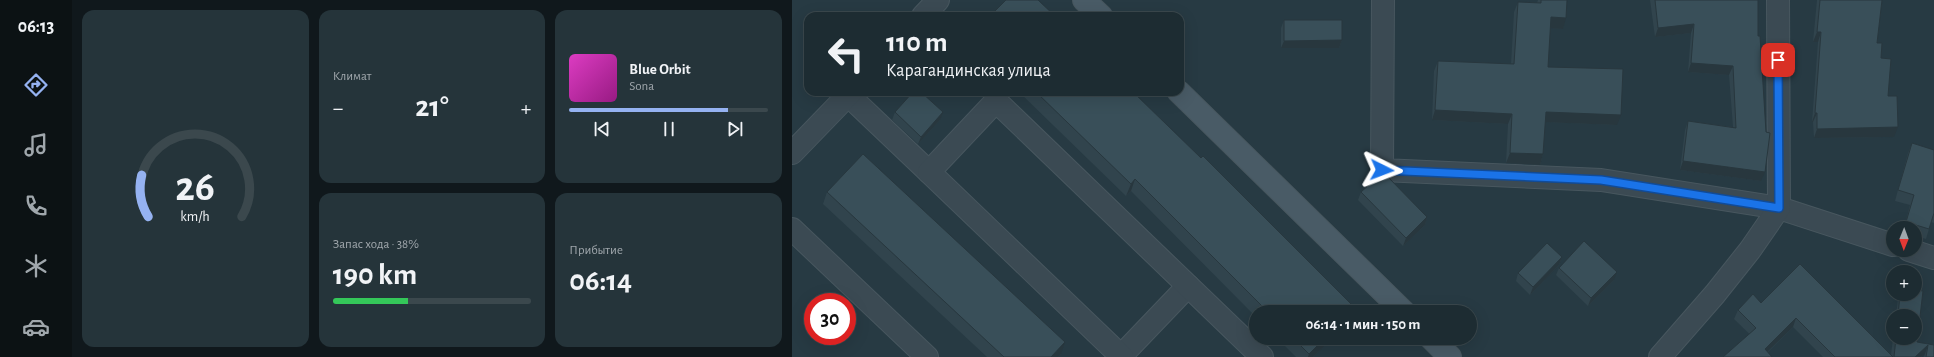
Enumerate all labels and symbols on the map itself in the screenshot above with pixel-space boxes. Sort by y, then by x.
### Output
pin [1761,43,1795,77]
position arrow [1361,149,1403,191]
north arrow [1886,221,1922,257]
speed limit sign: 30 [804,293,856,345]

